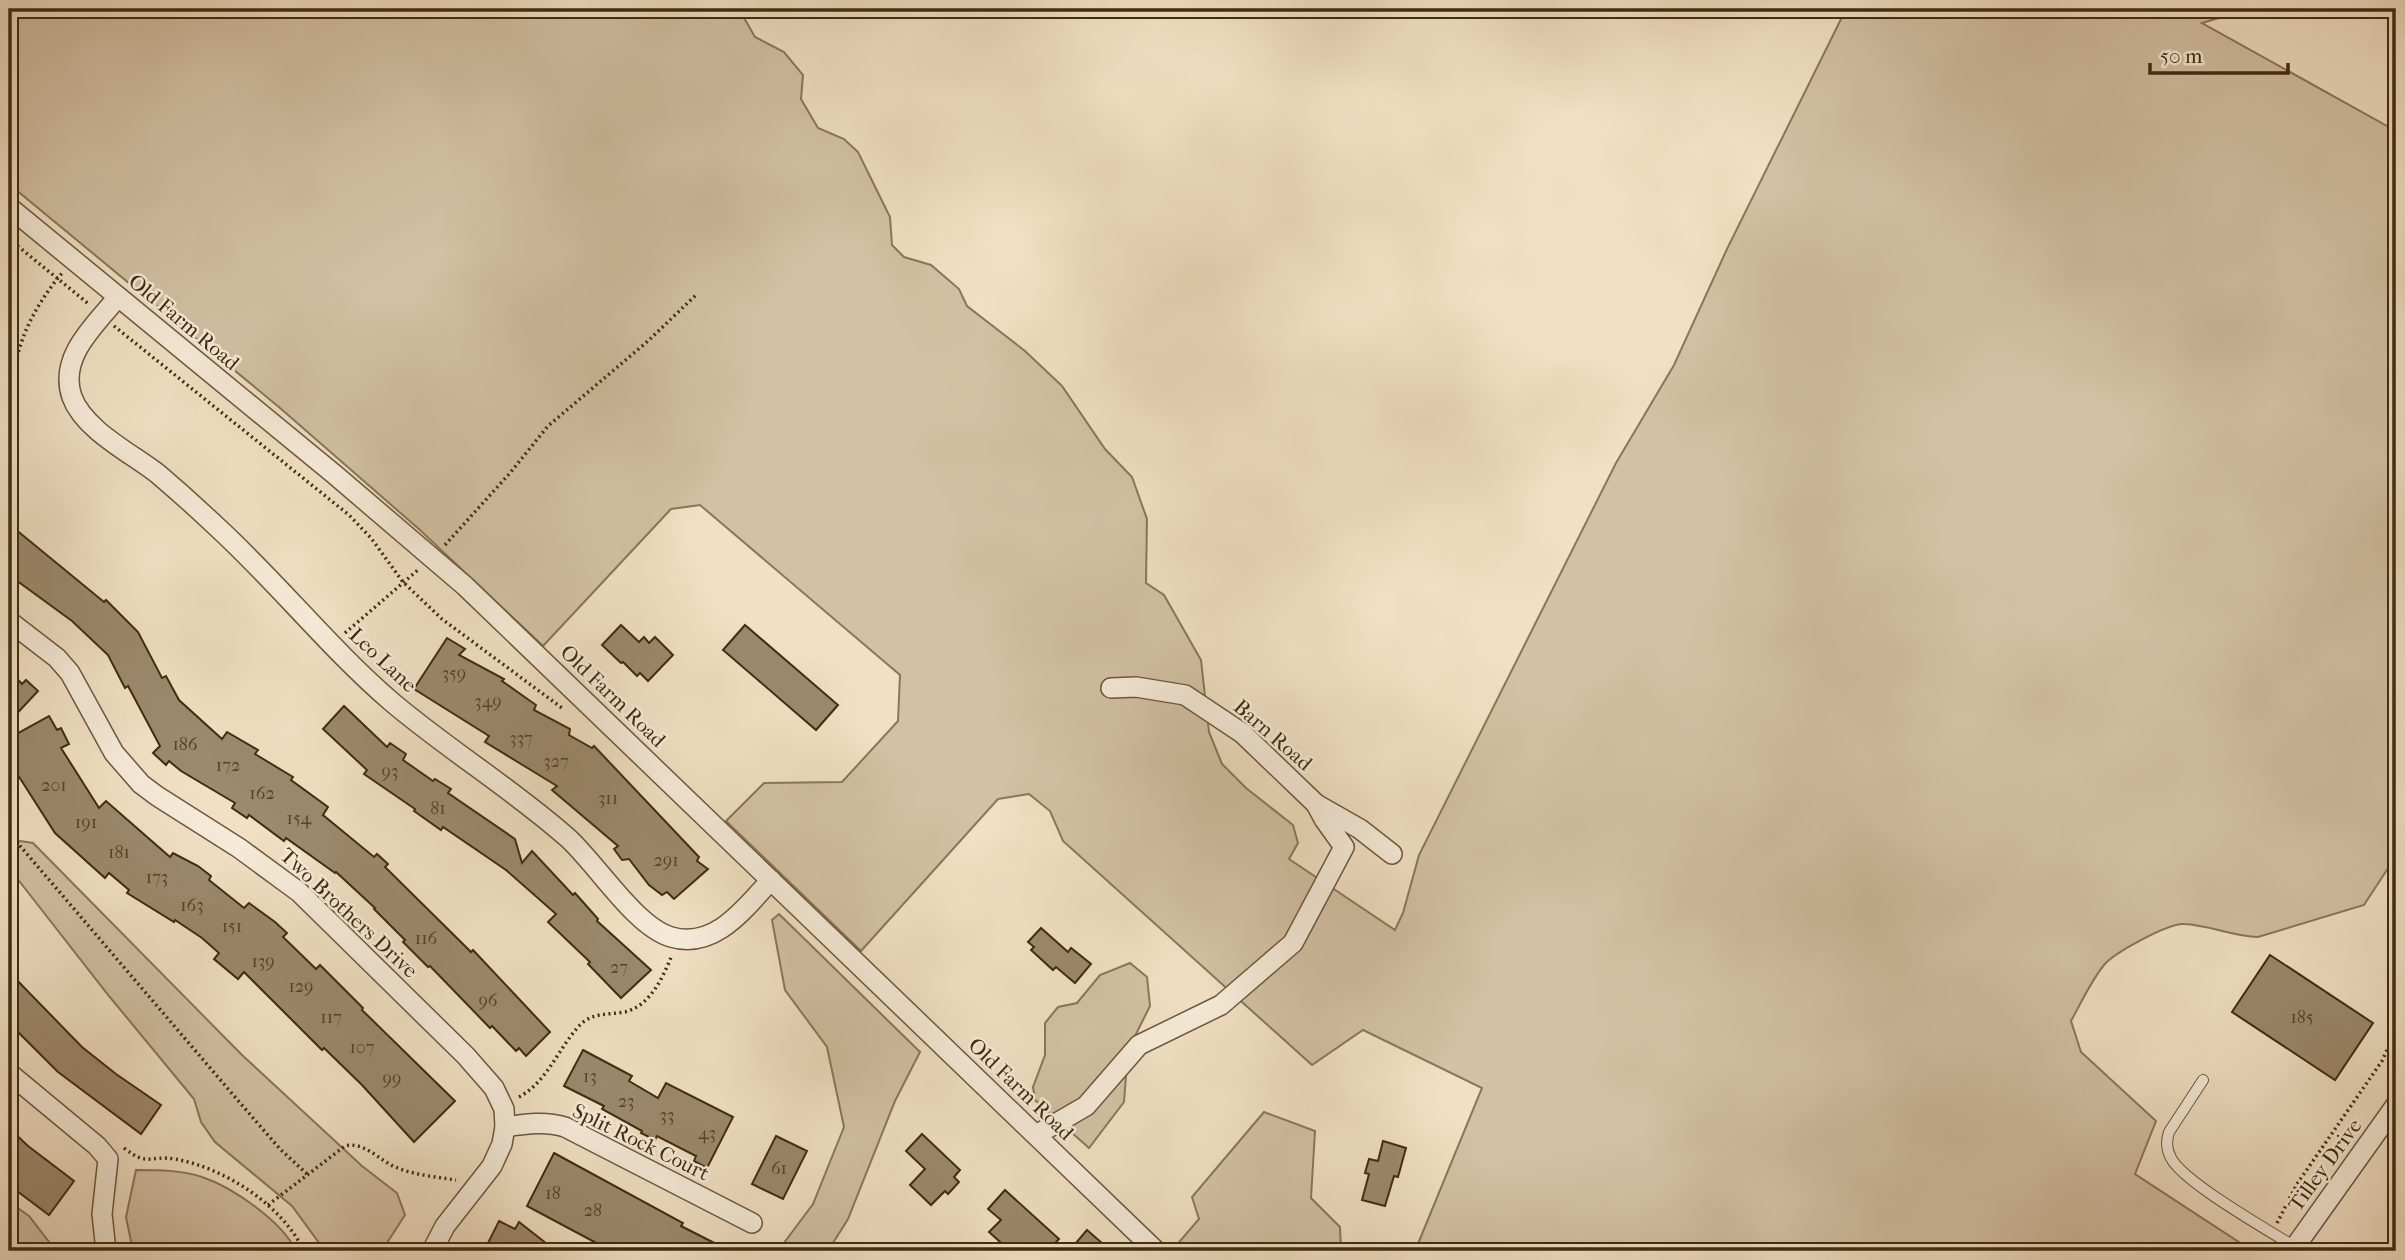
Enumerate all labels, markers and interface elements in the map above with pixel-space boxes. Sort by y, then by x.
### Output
scale bar [2150,32,2288,76]
text: 50 m [2160,44,2203,68]
street label: Old Farm Road [124,269,245,375]
street label: Leo Lane [344,623,422,697]
street label: Old Farm Road [555,640,671,753]
house number: 359 [442,663,466,684]
house number: 349 [474,691,502,712]
street label: Barn Road [1229,695,1317,776]
house number: 337 [509,728,533,749]
house number: 186 [172,734,198,755]
house number: 327 [543,751,569,772]
house number: 172 [216,755,240,776]
house number: 93 [382,761,398,782]
house number: 201 [41,775,67,796]
house number: 162 [249,783,275,804]
house number: 311 [598,788,618,809]
house number: 81 [430,798,446,819]
house number: 154 [287,808,312,829]
house number: 191 [75,812,97,833]
house number: 181 [108,842,130,863]
street label: Two Brothers Drive [275,843,423,983]
house number: 291 [653,850,679,871]
house number: 173 [146,867,168,888]
house number: 163 [180,895,204,916]
house number: 151 [222,916,242,937]
house number: 116 [415,928,438,949]
house number: 139 [251,951,275,972]
house number: 27 [610,957,628,978]
house number: 129 [288,976,314,997]
house number: 96 [478,990,498,1011]
house number: 117 [320,1007,342,1028]
house number: 185 [2290,1007,2314,1028]
street label: Old Farm Road [963,1033,1079,1146]
house number: 107 [350,1037,375,1058]
house number: 13 [583,1066,597,1087]
house number: 99 [383,1068,401,1089]
house number: 23 [618,1091,634,1112]
street label: Split Rock Court [569,1099,714,1186]
house number: 33 [660,1105,674,1126]
street label: Tilley Drive [2283,1114,2367,1216]
house number: 43 [698,1123,716,1144]
house number: 61 [771,1158,787,1179]
house number: 18 [545,1183,561,1204]
house number: 28 [584,1200,602,1221]

